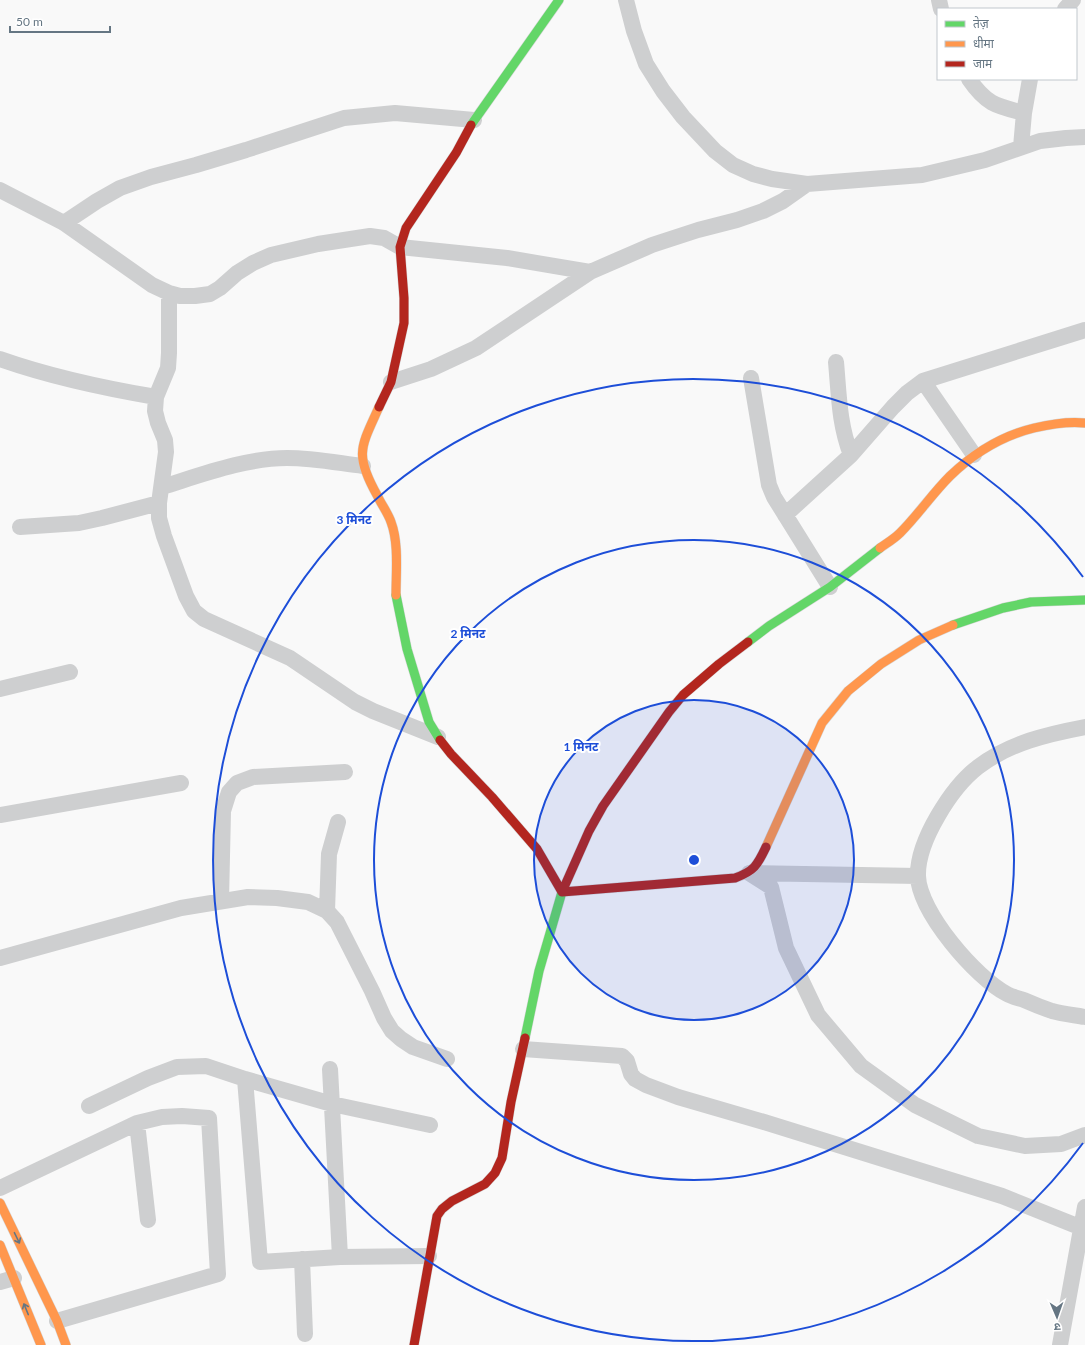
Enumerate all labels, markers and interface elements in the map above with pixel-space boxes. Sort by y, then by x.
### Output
scale bar [10,8,110,34]
legend [937,8,1077,80]
text: 50 m [16,14,43,29]
text: तेज़ [973,16,990,31]
text: धीमा [973,36,995,51]
text: जाम [973,56,993,71]
text: 3 मिनट [336,512,372,527]
text: 2 मिनट [450,626,486,641]
text: 1 मिनट [563,739,599,754]
centre of rings [687,853,701,867]
one-way arrow [14,1231,21,1243]
north arrow [1037,1297,1077,1337]
one-way arrow [22,1303,30,1315]
text: उ [1053,1321,1061,1334]

